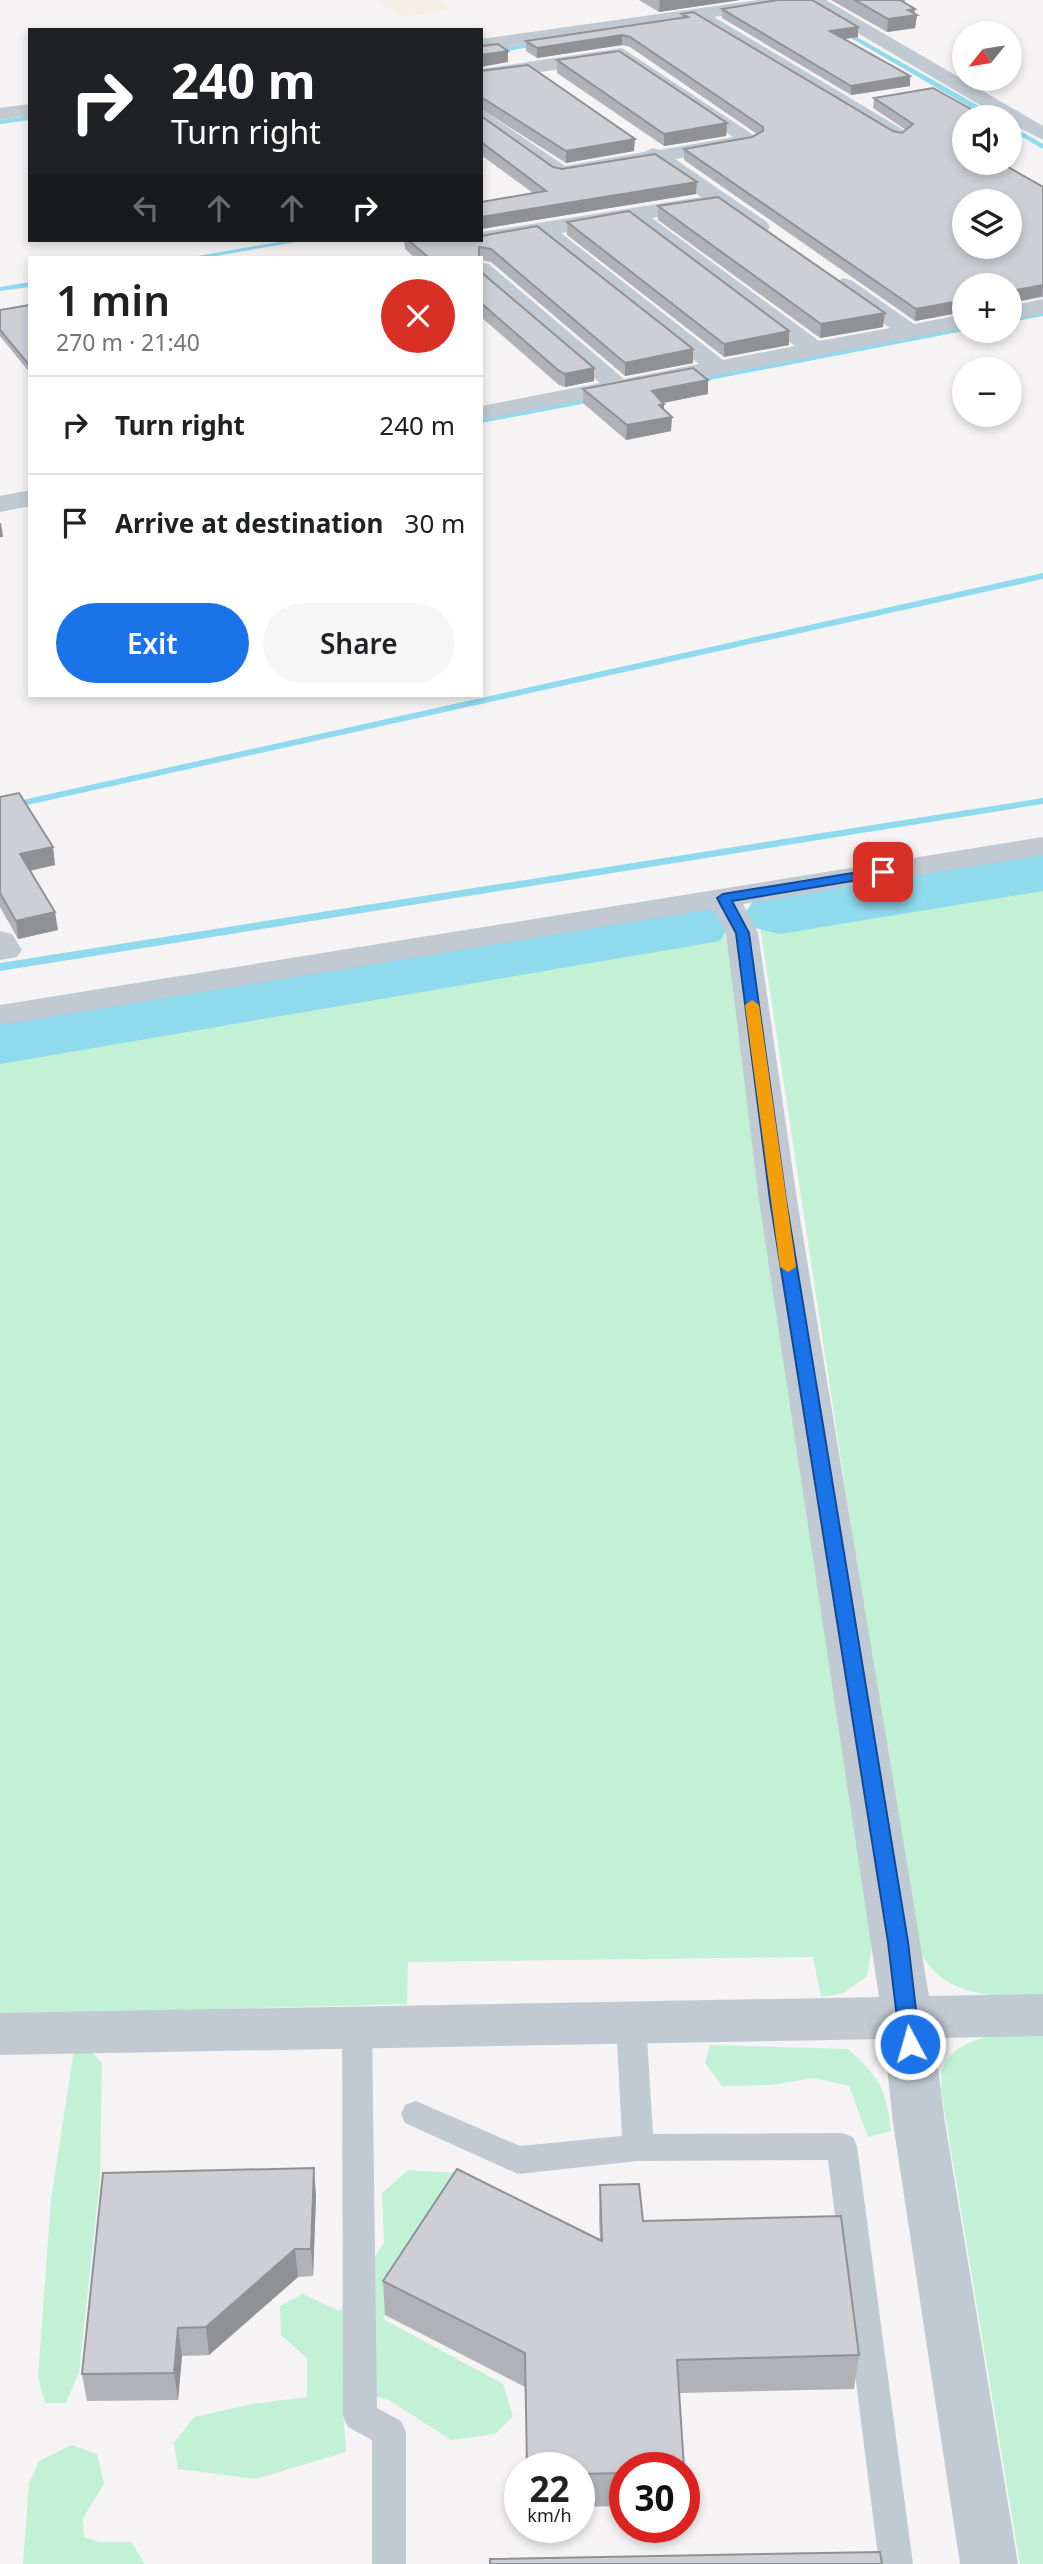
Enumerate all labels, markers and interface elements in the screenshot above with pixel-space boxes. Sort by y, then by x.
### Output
north arrow [952,21,1022,91]
map controls [952,21,1022,427]
text: 240 m [171,47,316,113]
icon: right [56,56,147,147]
button: sound [952,105,1022,175]
text: Turn right [171,110,321,153]
icon: left [127,189,165,227]
icon: ahead [200,189,238,227]
icon: ahead [273,189,311,227]
icon: right [346,189,384,227]
button: layers [952,189,1022,259]
text: 1 min [56,271,170,328]
button: + [952,273,1022,343]
button: close [381,279,455,353]
text: 270 m · 21:40 [56,326,200,358]
button: − [952,357,1022,427]
icon: right [56,406,94,444]
text: Turn right [115,407,245,443]
text: 240 m [379,407,455,443]
icon: arrive [56,504,94,542]
text: Arrive at destination [115,505,384,541]
text: 30 m [405,505,465,541]
button: Exit [56,603,249,683]
button: Share [263,603,455,683]
pin [853,842,913,902]
icon: arrive [864,853,902,891]
position arrow [873,2007,947,2081]
speed limit sign: 30 [609,2452,700,2543]
text: 22 [529,2465,570,2512]
text: km/h [527,2503,572,2527]

